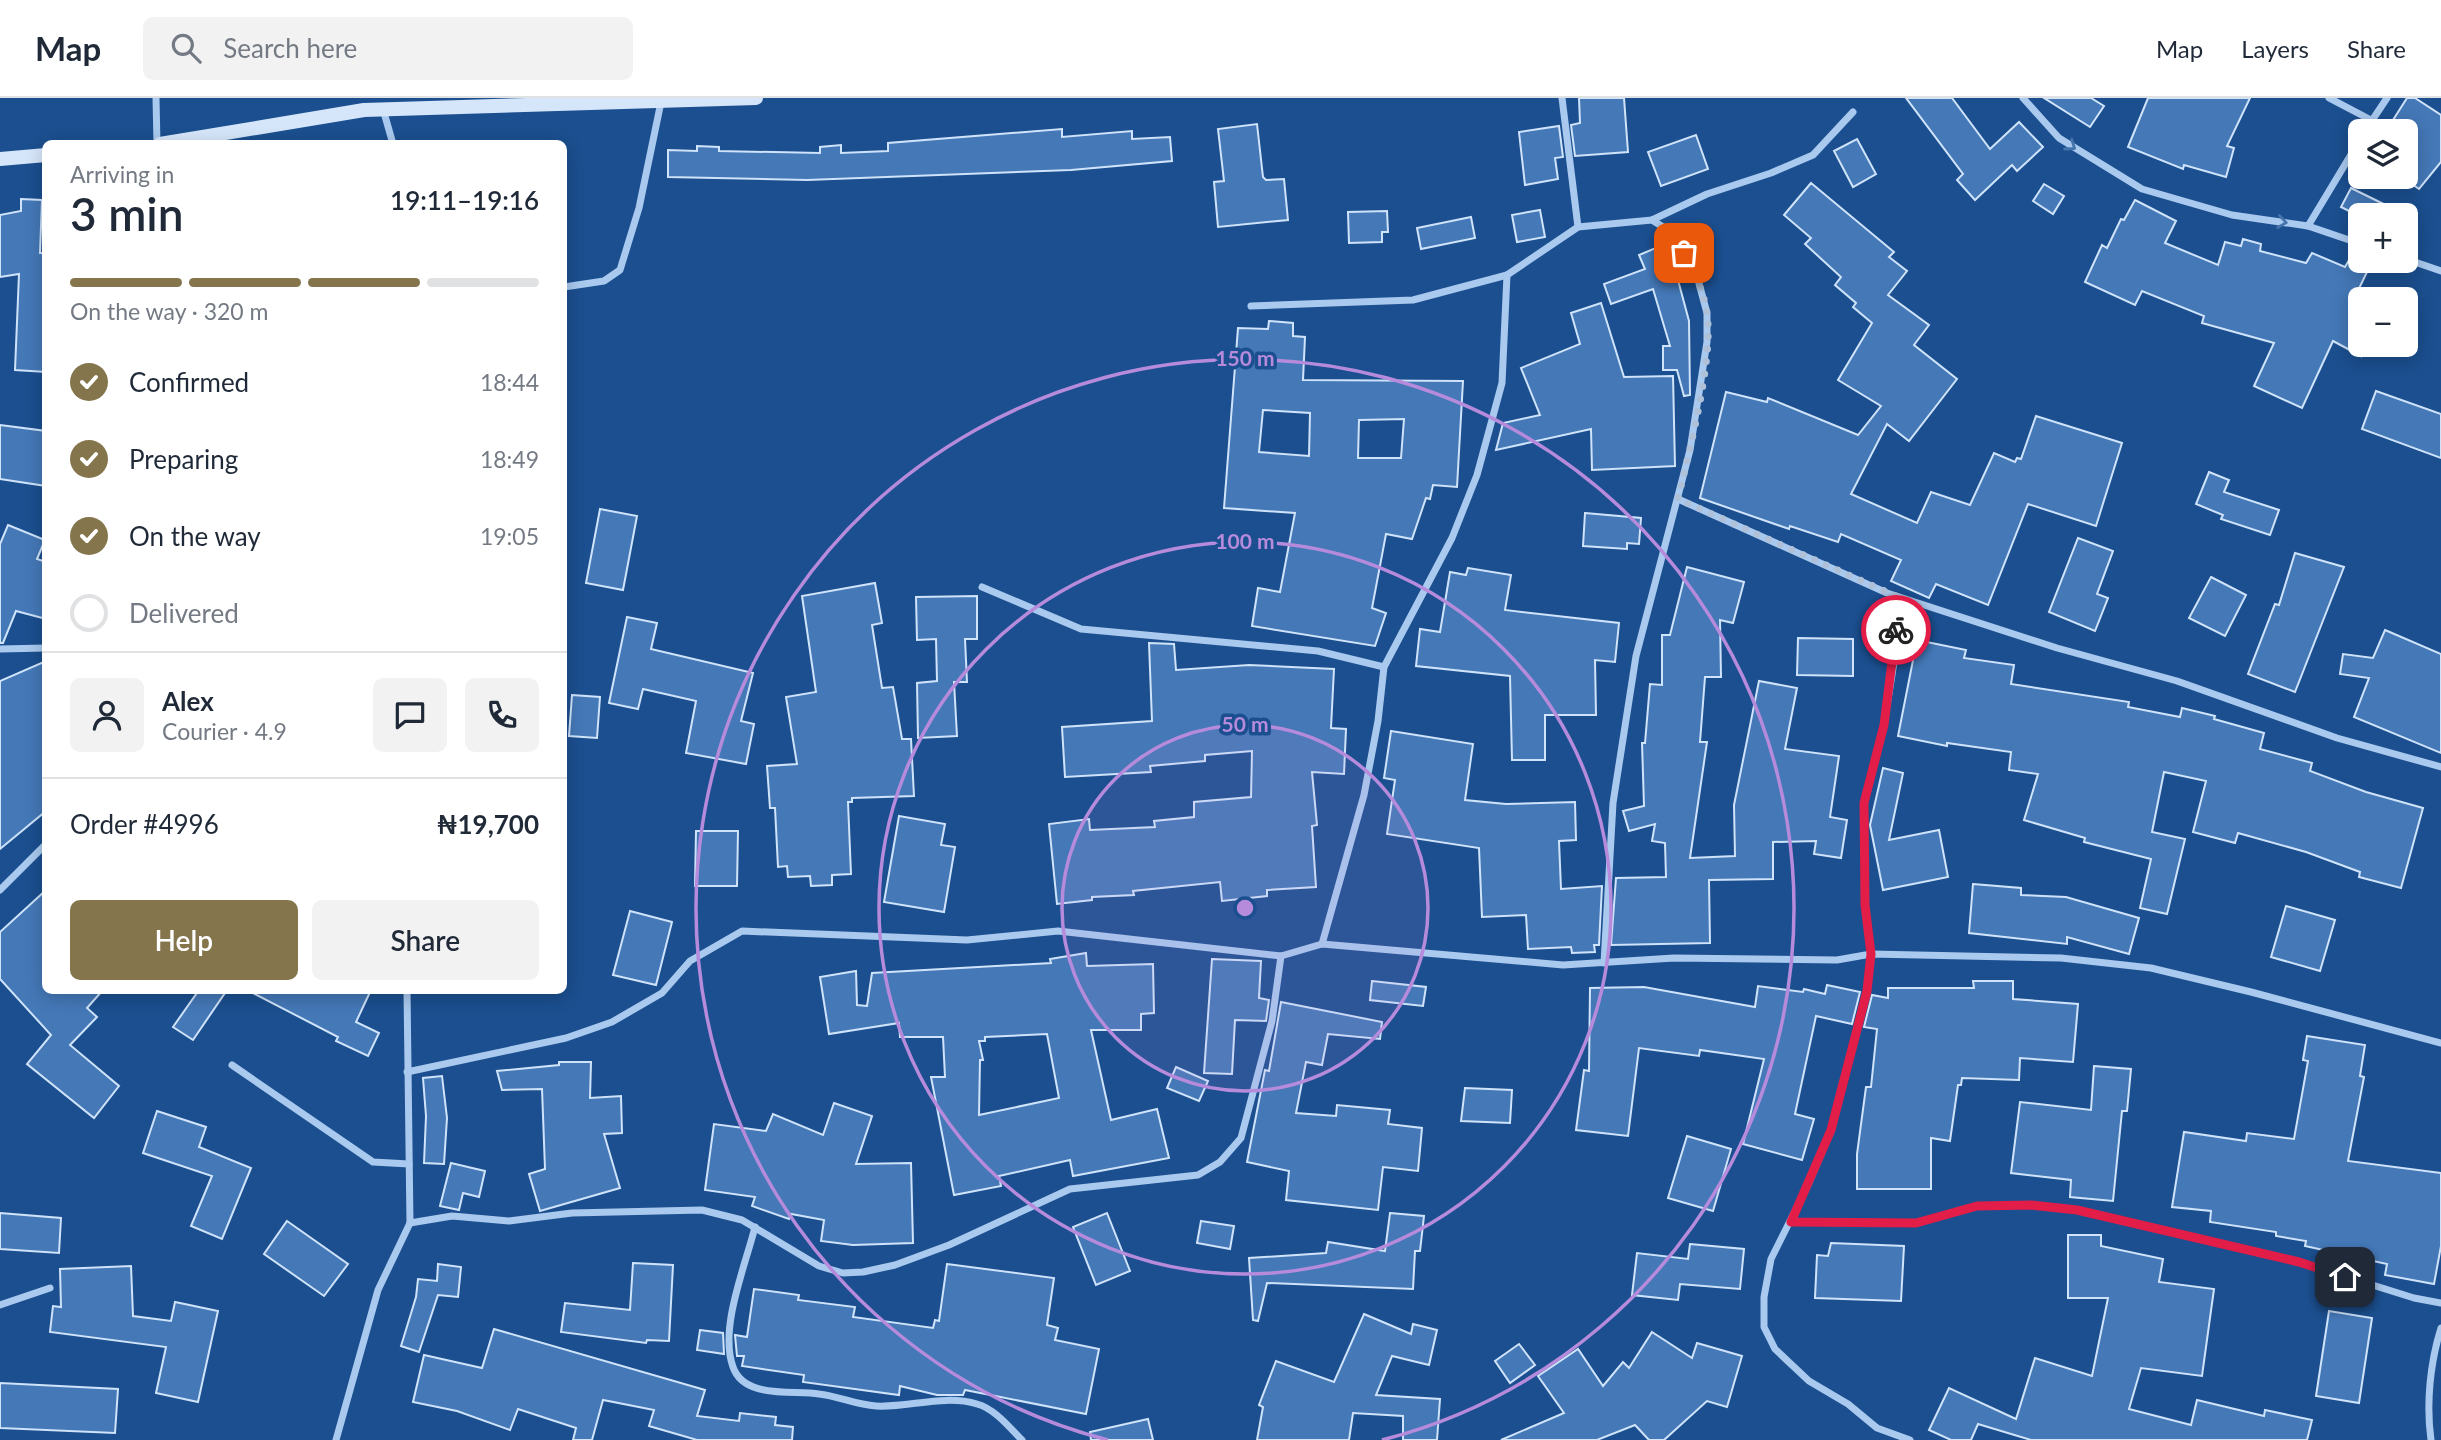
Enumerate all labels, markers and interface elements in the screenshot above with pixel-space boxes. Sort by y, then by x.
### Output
search box [143,17,633,80]
text: Map [35,28,101,68]
icon: search [167,29,205,67]
text: Search here [223,32,357,64]
text: Map [2156,34,2203,63]
text: Layers [2241,34,2309,63]
text: Share [2347,34,2406,63]
map controls [2348,119,2418,357]
button: layers [2348,119,2418,189]
one-way arrow [2063,138,2076,150]
text: Arriving in [70,160,174,188]
text: 19:11–19:16 [390,184,539,216]
text: 3 min [70,186,184,241]
button: + [2348,203,2418,273]
one-way arrow [2276,214,2288,229]
pin [1654,223,1714,283]
icon: bag [1665,234,1703,272]
button: − [2348,287,2418,357]
text: On the way · 320 m [70,297,269,325]
text: 150 m [1215,345,1275,370]
icon: check [70,363,108,401]
text: Confirmed [129,366,249,398]
text: 18:44 [480,368,539,396]
icon: check [70,440,108,478]
text: Preparing [129,443,238,475]
text: 18:49 [480,445,539,473]
icon: check [70,517,108,555]
text: On the way [129,520,261,552]
text: 19:05 [480,522,539,550]
text: 100 m [1215,528,1275,553]
courier [1861,595,1931,665]
text: Delivered [129,597,239,629]
icon: bike [1877,611,1915,649]
button: person [70,678,144,752]
button: chat [373,678,447,752]
button: phone [465,678,539,752]
text: Alex [162,685,214,717]
text: 50 m [1221,711,1269,736]
text: Courier · 4.9 [162,717,287,745]
text: Order #4996 [70,808,219,840]
text: ₦19,700 [437,808,539,840]
centre of rings [1233,896,1257,920]
button: Help [70,900,298,980]
button: Share [312,900,539,980]
pin [2315,1247,2375,1307]
icon: home [2326,1258,2364,1296]

